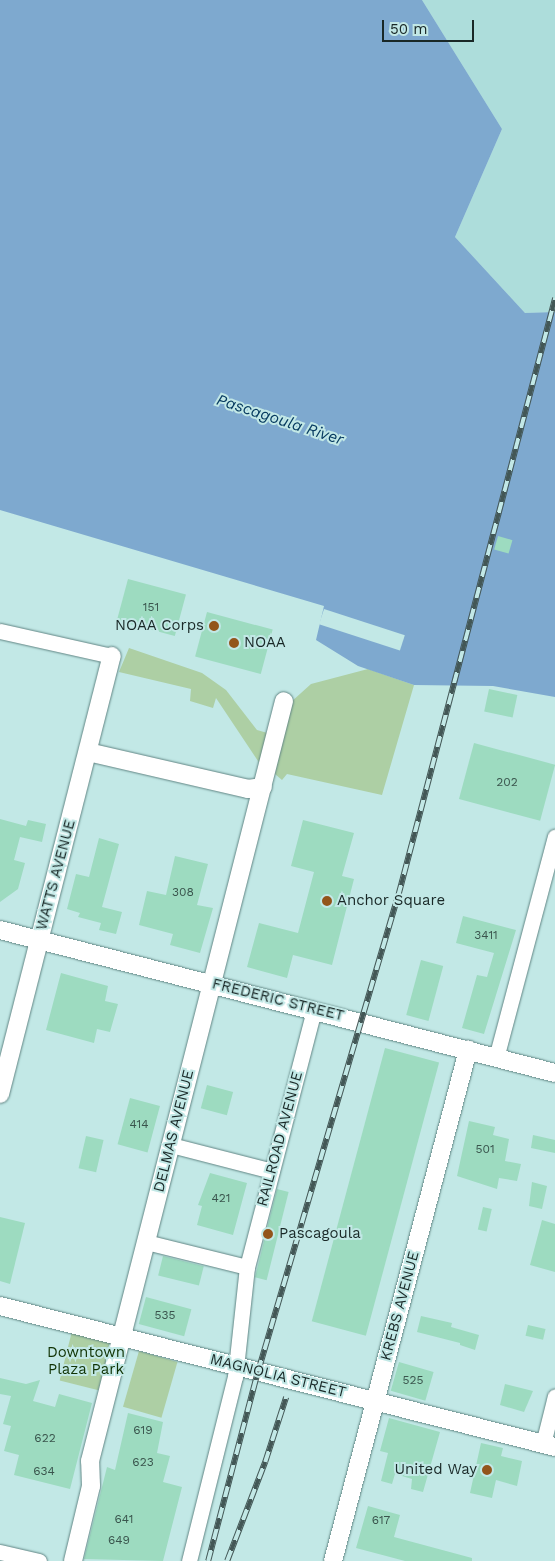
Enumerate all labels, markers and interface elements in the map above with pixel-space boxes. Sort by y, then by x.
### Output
scale bar [385,10,478,42]
text: 50 m [390,20,427,38]
water label: Pascagoula River [214,390,346,450]
house number: 151 [143,601,159,615]
place label: NOAA Corps [114,617,204,635]
marker: NOAA Corps [208,620,220,632]
place label: NOAA [244,634,286,652]
marker: NOAA [228,637,240,649]
house number: 202 [496,776,518,790]
street label: WATTS AVENUE [33,817,79,933]
house number: 308 [172,886,194,900]
place label: Anchor Square [337,892,445,910]
marker: Anchor Square [321,895,333,907]
house number: 3411 [474,929,498,943]
street label: FREDERIC STREET [210,975,346,1025]
street label: DELMAS AVENUE [150,1068,198,1194]
street label: RAILROAD AVENUE [253,1069,307,1209]
house number: 414 [129,1118,149,1132]
house number: 501 [475,1143,495,1157]
house number: 421 [211,1192,231,1206]
place label: Pascagoula [279,1225,361,1243]
marker: Pascagoula [261,1227,275,1241]
street label: KREBS AVENUE [377,1249,423,1363]
house number: 535 [155,1309,175,1323]
park label: Downtown Plaza Park [47,1343,125,1378]
street label: MAGNOLIA STREET [208,1350,348,1402]
house number: 525 [403,1374,423,1388]
house number: 619 [133,1424,153,1438]
house number: 622 [34,1432,56,1446]
house number: 623 [132,1456,154,1470]
place label: United Way [394,1461,477,1479]
marker: United Way [481,1464,493,1476]
house number: 634 [33,1465,55,1479]
house number: 641 [114,1513,134,1527]
house number: 617 [372,1514,390,1528]
house number: 649 [108,1534,130,1548]

